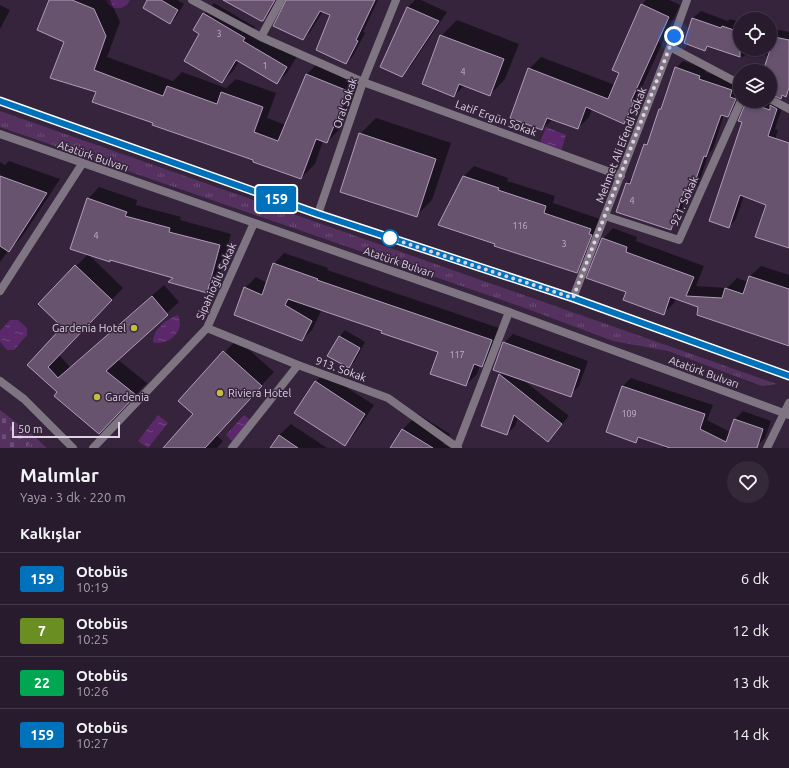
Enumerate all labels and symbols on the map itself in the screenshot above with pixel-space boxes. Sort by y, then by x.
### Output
your location [664,26,684,46]
house number: 3 [216,29,222,39]
house number: 1 [262,61,268,71]
house number: 4 [460,67,466,77]
street label: Oral Sokak [331,76,359,130]
street label: Mehmet Ali Efendi Sokak [593,85,649,204]
street label: Latif Ergün Sokak [454,98,539,138]
street label: Atatürk Bulvarı [56,138,130,174]
street label: 921. Sokak [668,174,700,228]
line badge: 159 [253,186,299,212]
house number: 4 [629,196,635,206]
house number: 116 [512,221,528,231]
unlabelled marker [381,229,399,247]
house number: 4 [93,231,99,241]
house number: 3 [561,239,567,249]
street label: Sipahioğlu Sokak [194,240,239,321]
street label: Atatürk Bulvarı [362,244,436,280]
place label: Gardenia Hotel [52,322,126,334]
marker: Gardenia Hotel [129,323,139,333]
house number: 117 [449,350,465,360]
street label: 913. Sokak [314,354,368,384]
street label: Atatürk Bulvarı [667,354,741,390]
place label: Riviera Hotel [228,387,291,399]
marker: Riviera Hotel [215,388,225,398]
place label: Gardenia [105,391,149,403]
marker: Gardenia [92,392,102,402]
house number: 109 [621,409,637,419]
scale bar [12,420,120,439]

